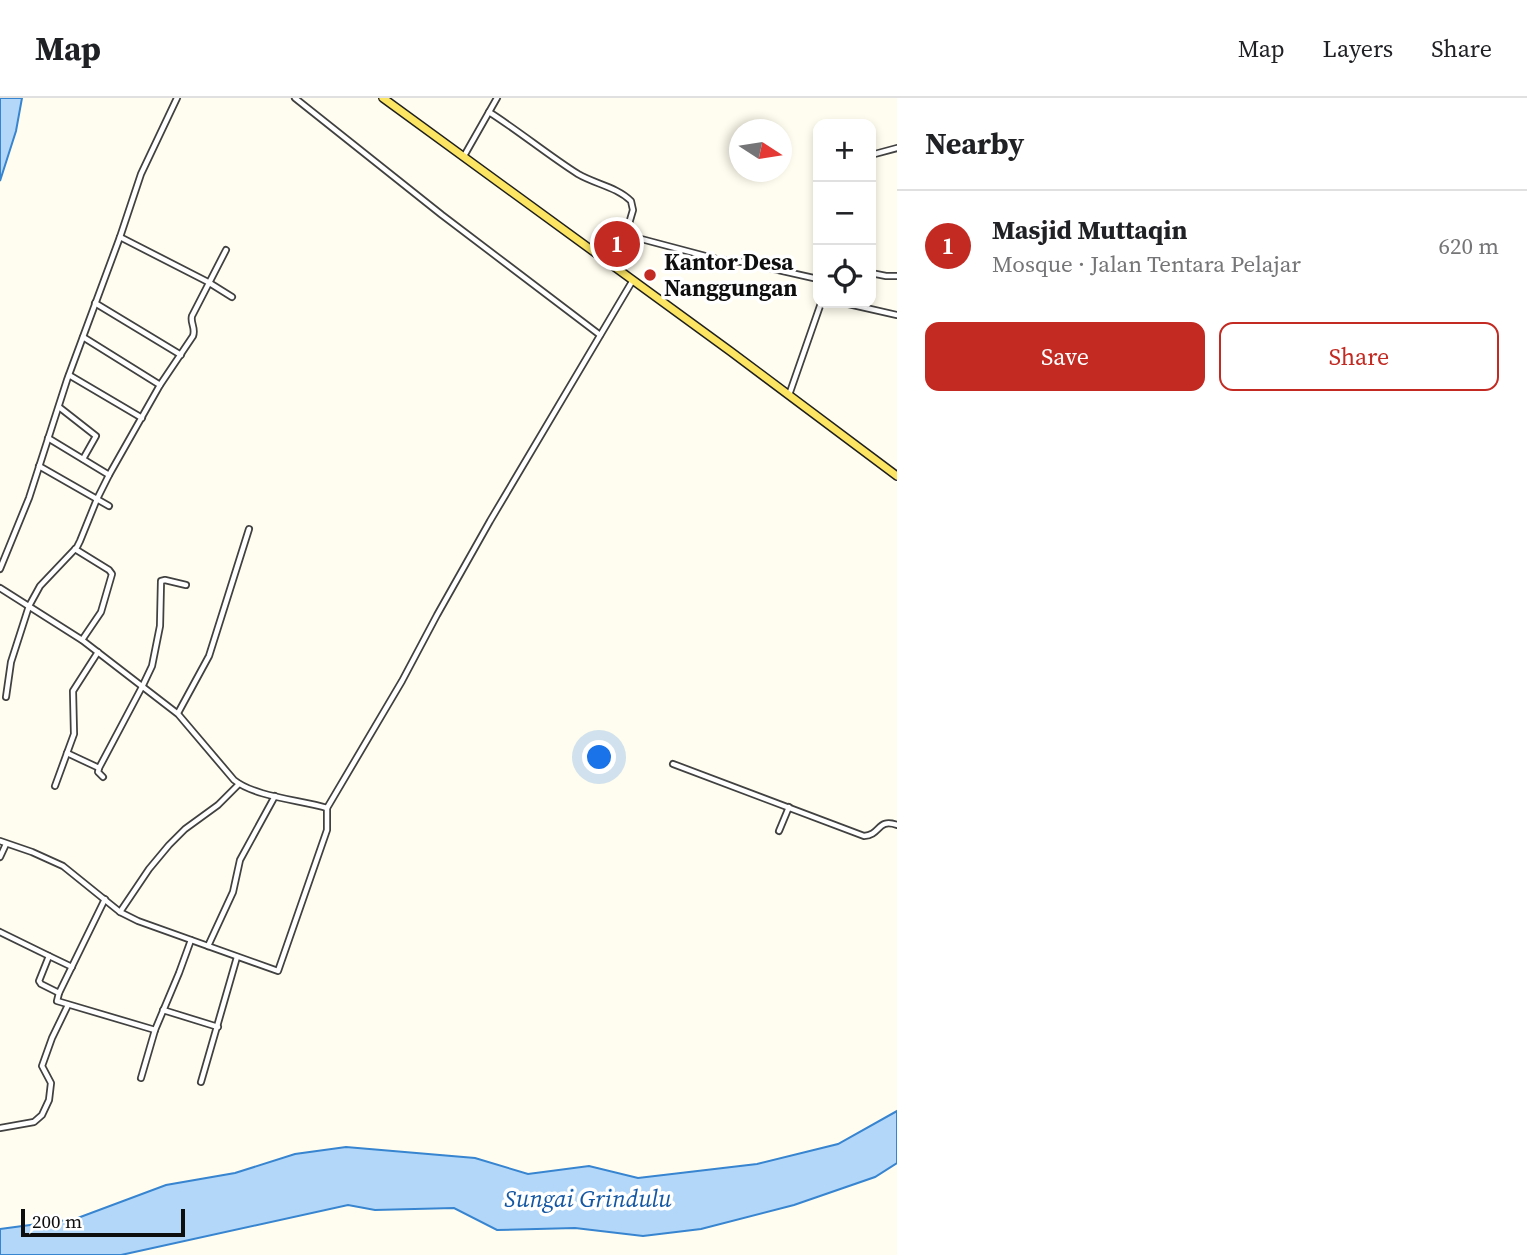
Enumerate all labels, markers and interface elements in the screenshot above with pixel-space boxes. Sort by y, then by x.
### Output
text: Map [35,26,101,71]
text: Map [1238,32,1285,65]
text: Layers [1323,32,1393,65]
text: Share [1431,32,1492,65]
north arrow [729,119,792,182]
map controls [813,119,876,308]
button: + [813,119,876,182]
text: Nearby [925,123,1024,164]
button: − [813,182,876,245]
text: Masjid Muttaqin [992,212,1188,248]
pin: 1 [594,218,640,270]
text: 1 [942,230,954,262]
text: 620 m [1438,230,1499,262]
button: locate [813,245,876,308]
place label: Kantor Desa Nanggungan [664,246,798,304]
text: Mosque · Jalan Tentara Pelajar [992,248,1301,280]
marker: Kantor Desa Nanggungan [642,267,658,283]
button: Save [925,322,1205,391]
button: Share [1219,322,1499,391]
your location [582,740,616,774]
water label: Sungai Grindulu [504,1182,672,1215]
scale bar [21,1206,186,1238]
text: 200 m [32,1208,82,1234]

